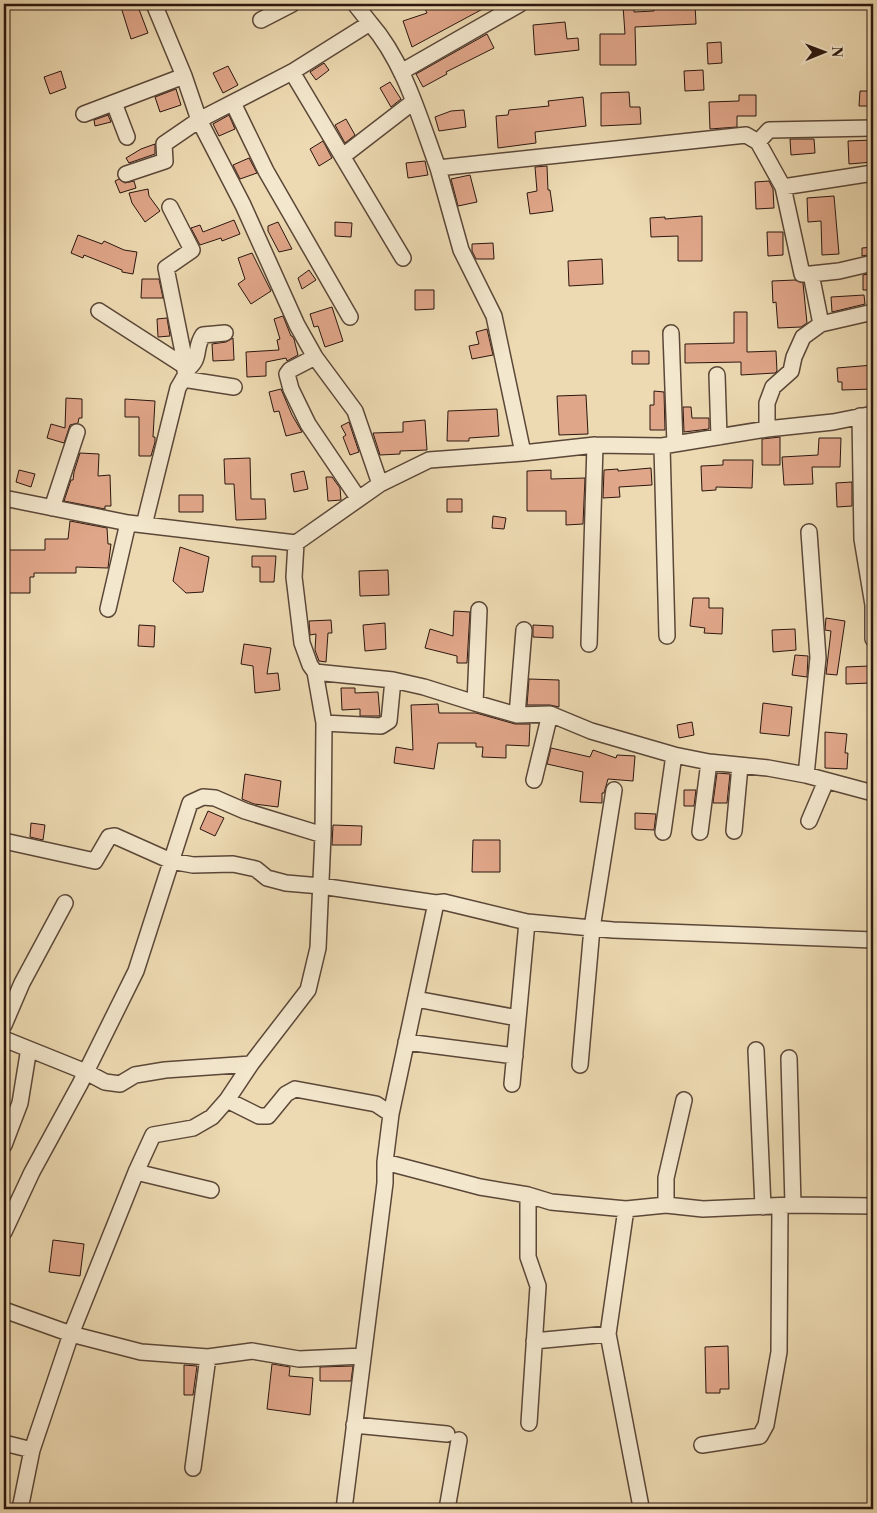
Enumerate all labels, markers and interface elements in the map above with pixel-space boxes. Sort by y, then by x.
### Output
north arrow [800,28,850,78]
text: N [827,46,845,57]

